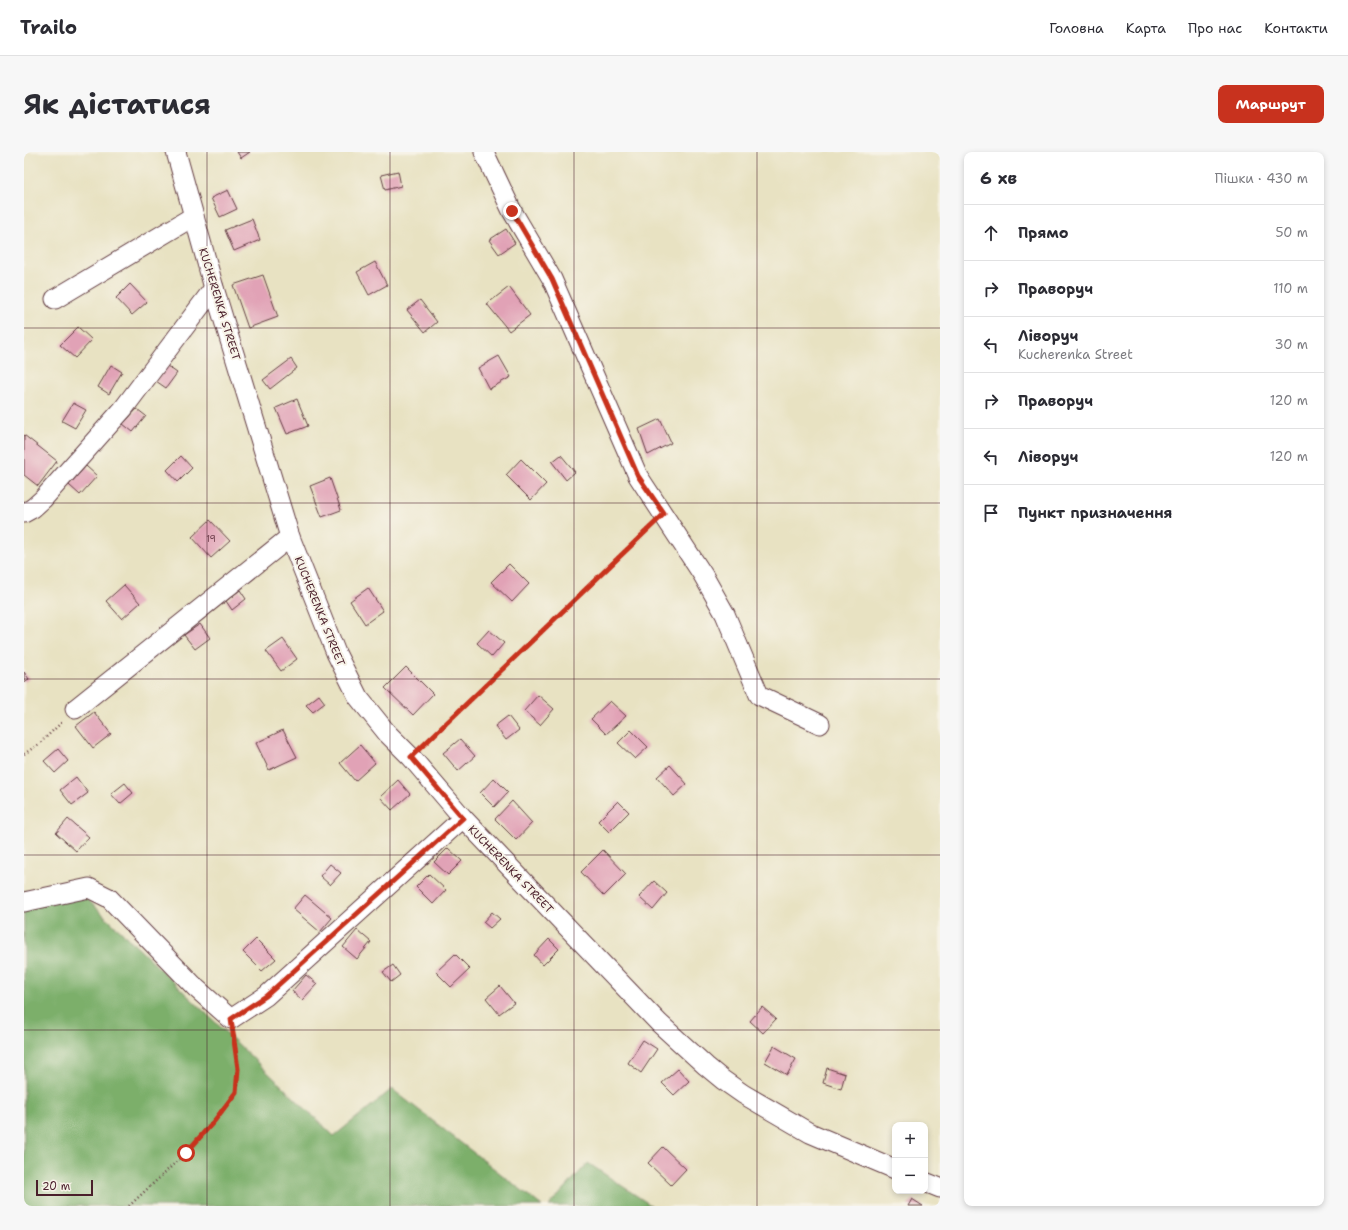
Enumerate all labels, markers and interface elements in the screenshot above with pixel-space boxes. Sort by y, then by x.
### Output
text: Trailo [20,15,77,40]
text: Головна [1049,19,1104,37]
text: Карта [1126,19,1166,37]
text: Про нас [1188,19,1242,37]
text: Контакти [1264,19,1328,37]
text: Як дістатися [24,85,211,123]
button: Маршрут [1218,85,1324,123]
text: 6 хв [980,167,1017,189]
text: Пішки · 430 m [1215,170,1308,187]
route end [503,202,521,220]
icon: ahead [980,222,1002,244]
text: Прямо [1018,223,1068,243]
text: 50 m [1275,224,1308,241]
street label: KUCHERENKA STREET [195,246,244,362]
icon: right [980,278,1002,300]
text: Праворуч [1018,279,1093,299]
text: 110 m [1273,280,1308,297]
text: Ліворуч [1018,326,1078,346]
icon: left [980,334,1002,356]
text: 30 m [1274,336,1308,353]
text: Kucherenka Street [1018,346,1133,363]
icon: right [980,390,1002,412]
text: Праворуч [1018,391,1093,411]
text: 120 m [1270,392,1308,409]
icon: left [980,446,1002,468]
text: Ліворуч [1018,447,1078,467]
text: 120 m [1270,448,1308,465]
icon: arrive [980,502,1002,524]
text: Пункт призначення [1018,503,1173,523]
house number: 19 [206,533,216,545]
street label: KUCHERENKA STREET [291,554,348,668]
street label: KUCHERENKA STREET [465,822,557,917]
map controls [892,1122,928,1194]
button: + [892,1122,928,1158]
route start [177,1144,195,1162]
button: − [892,1158,928,1194]
scale bar [36,1178,93,1197]
text: 20 m [42,1179,70,1194]

